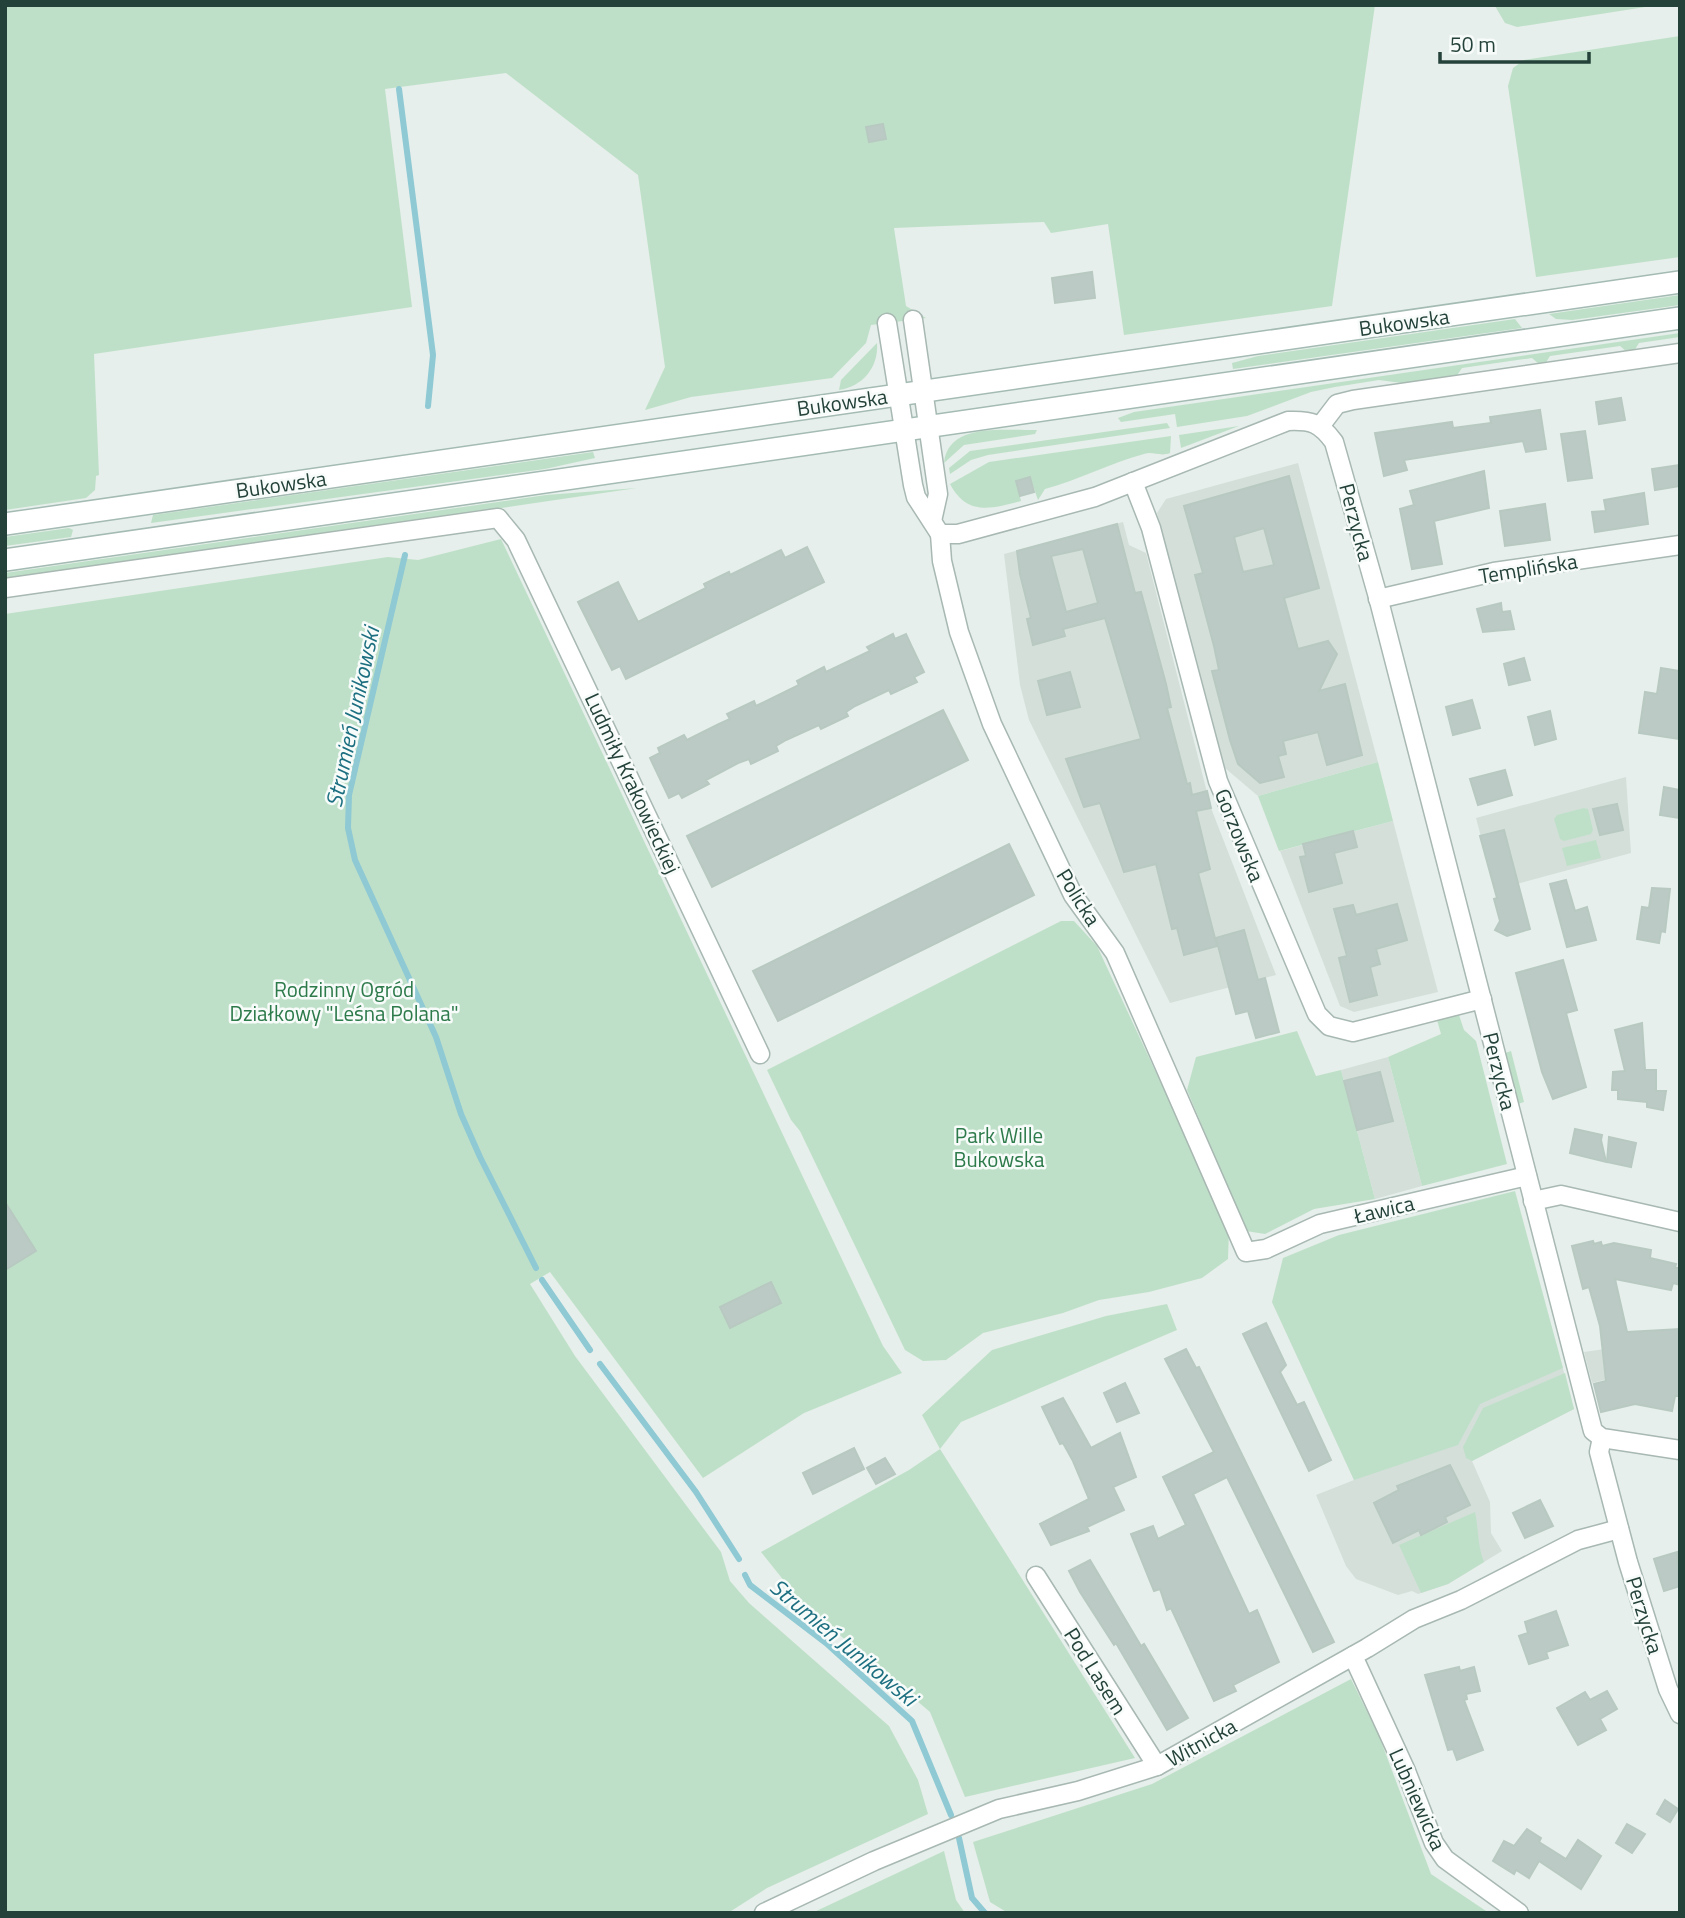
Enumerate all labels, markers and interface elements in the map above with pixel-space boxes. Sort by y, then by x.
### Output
scale bar [1440,21,1589,65]
text: 50 m [1450,28,1496,60]
street label: Bukowska [1357,300,1452,344]
street label: Bukowska [795,380,890,424]
street label: Bukowska [234,462,329,506]
street label: Perzycka [1331,480,1383,565]
street label: Templińska [1476,544,1580,592]
water label: Strumień Junikowski [316,621,389,810]
street label: Ludmiły Krakowieckiej [577,687,689,879]
street label: Gorzowska [1207,784,1273,887]
street label: Policka [1049,862,1109,932]
park label: Rodzinny Ogród Działkowy "Leśna Polana" [229,973,459,1029]
street label: Perzycka [1475,1029,1525,1114]
park label: Park Wille Bukowska [953,1119,1045,1175]
street label: Ławica [1350,1186,1418,1232]
water label: Strumień Junikowski [762,1570,927,1716]
street label: Perzycka [1618,1572,1672,1658]
street label: Pod Lasem [1057,1621,1135,1721]
street label: Witnicka [1160,1709,1242,1774]
street label: Lubniewicka [1381,1743,1455,1856]

